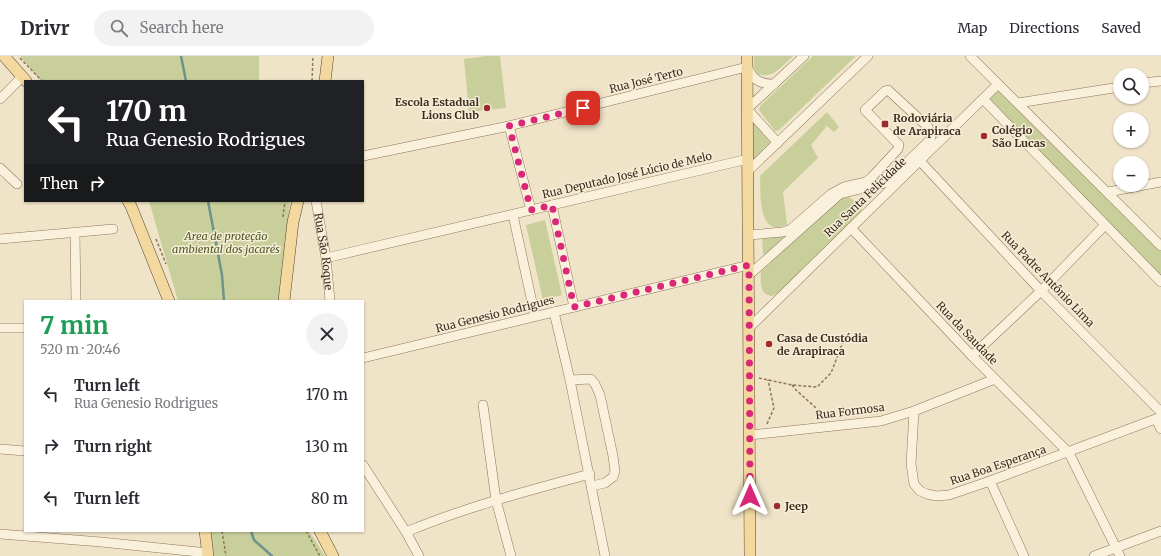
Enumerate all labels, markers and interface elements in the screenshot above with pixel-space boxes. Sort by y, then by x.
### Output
search box [94,10,374,46]
text: Drivr [20,16,70,40]
icon: search [108,17,130,39]
text: Search here [140,18,224,37]
text: Map [957,19,987,37]
text: Directions [1009,19,1079,37]
text: Saved [1101,19,1141,37]
street label: Rua José Terto [608,64,685,96]
map controls [1113,68,1149,192]
button: search [1113,68,1149,104]
pin [566,91,600,125]
text: 170 m [106,93,187,129]
place label: Escola Estadual Lions Club [395,95,479,122]
icon: left [40,96,92,148]
icon: arrive [572,97,594,119]
marker: Escola Estadual Lions Club [482,103,492,113]
place label: Rodoviária de Arapiraca [893,111,961,138]
button: + [1113,112,1149,148]
marker: Rodoviária de Arapiraca [880,119,890,129]
place label: Colégio São Lucas [992,123,1046,150]
text: Rua Genesio Rodrigues [106,128,305,151]
marker: Colégio São Lucas [979,131,989,141]
street label: Rua Deputado José Lúcio de Melo [541,149,714,201]
street label: Rua Santa Felicidade [821,154,909,240]
button: − [1113,156,1149,192]
icon: right [86,172,108,194]
text: Then [40,174,78,193]
street label: Rua São Roque [311,212,336,291]
street label: Rua Padre Antônio Lima [999,228,1097,330]
park label: Area de proteção ambiental dos jacarés [172,229,280,256]
street label: Rua Genesio Rodrigues [434,292,556,336]
street label: Rua da Saudade [933,298,1001,368]
text: 7 min [40,310,109,341]
button: close [306,313,348,355]
place label: Casa de Custódia de Arapiraca [777,331,868,358]
marker: Casa de Custódia de Arapiraca [764,339,774,349]
text: 520 m · 20:46 [40,341,120,358]
text: Turn left [74,376,140,395]
icon: left [40,383,62,405]
text: 170 m [306,385,348,404]
text: Rua Genesio Rodrigues [74,395,218,412]
street label: Rua Formosa [815,400,885,422]
icon: right [40,435,62,457]
text: Turn right [74,437,152,456]
text: 130 m [305,437,348,456]
street label: Rua Boa Esperança [948,442,1048,488]
position arrow [729,475,771,517]
icon: left [40,487,62,509]
text: Turn left [74,489,140,508]
text: 80 m [311,489,348,508]
place label: Jeep [784,499,808,513]
marker: Jeep [772,501,782,511]

